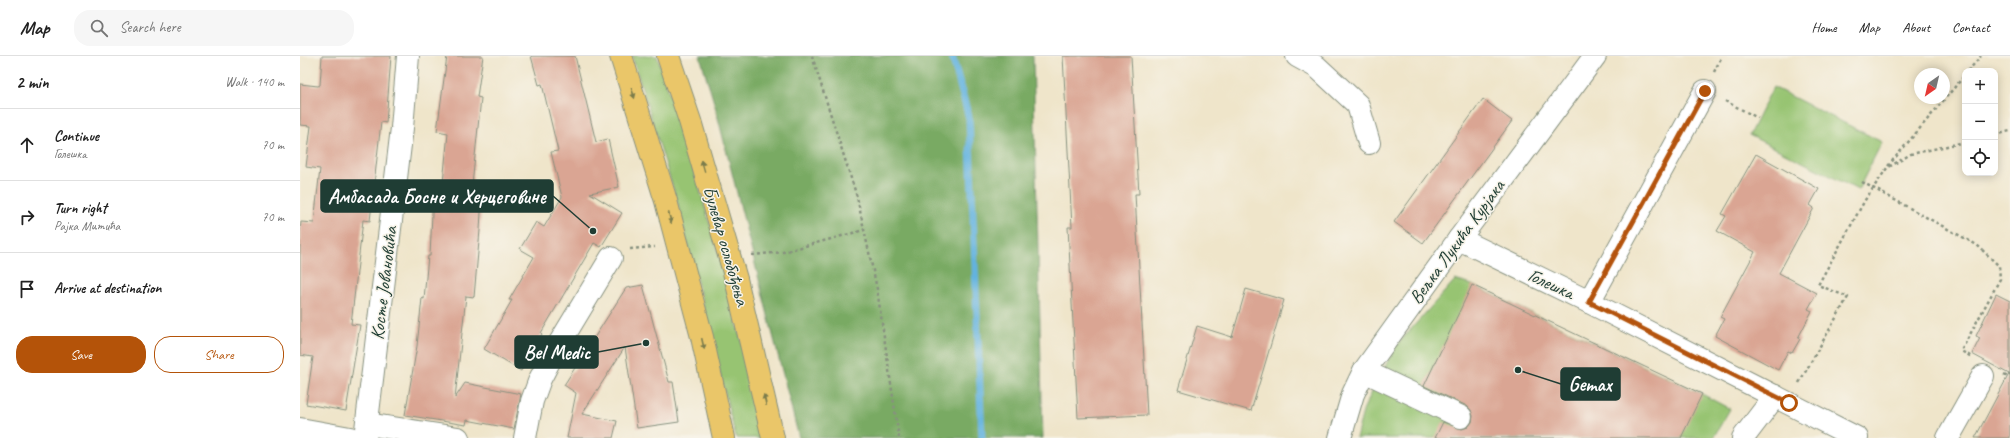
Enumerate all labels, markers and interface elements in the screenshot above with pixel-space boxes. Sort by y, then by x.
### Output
search box [74,10,354,46]
text: Map [20,16,50,40]
icon: search [88,17,110,39]
text: Search here [120,18,181,37]
text: Home [1811,19,1837,36]
text: Map [1859,19,1880,36]
text: About [1902,19,1930,36]
text: Contact [1952,19,1990,36]
north arrow [1914,68,1950,104]
map controls [1962,68,1998,176]
button: + [1962,68,1998,104]
text: 2 min [16,72,49,93]
text: Walk · 140 m [225,74,284,90]
route end [1696,82,1714,100]
one-way arrow [630,88,636,100]
button: − [1962,104,1998,140]
text: Continue [54,127,99,146]
icon: ahead [16,134,38,156]
text: 70 m [262,137,284,153]
button: locate [1962,140,1998,176]
text: Голешка [54,146,87,162]
one-way arrow [700,160,706,172]
street label: Вељка Лукића Курјака [1404,174,1511,309]
callout: Амбасада Босне и Херцеговине [321,180,553,212]
text: Амбасада Босне и Херцеговине [328,184,548,209]
street label: Булевар ослобођења [698,184,755,310]
text: Turn right [54,199,107,218]
icon: right [16,206,38,228]
text: 70 m [262,209,284,225]
one-way arrow [668,211,674,224]
text: Рајка Митића [54,218,120,234]
street label: Косте Јовановића [365,223,403,341]
street label: Голешка [1524,263,1580,306]
icon: arrive [16,278,38,300]
text: Arrive at destination [54,279,161,298]
button: Save [16,336,146,373]
button: Share [154,336,284,373]
callout: Bel Medic [515,336,598,368]
one-way arrow [700,338,706,350]
text: Bel Medic [524,340,592,365]
callout: Gemax [1561,368,1620,400]
text: Gemax [1569,372,1614,397]
one-way arrow [761,394,767,406]
route start [1780,394,1798,412]

